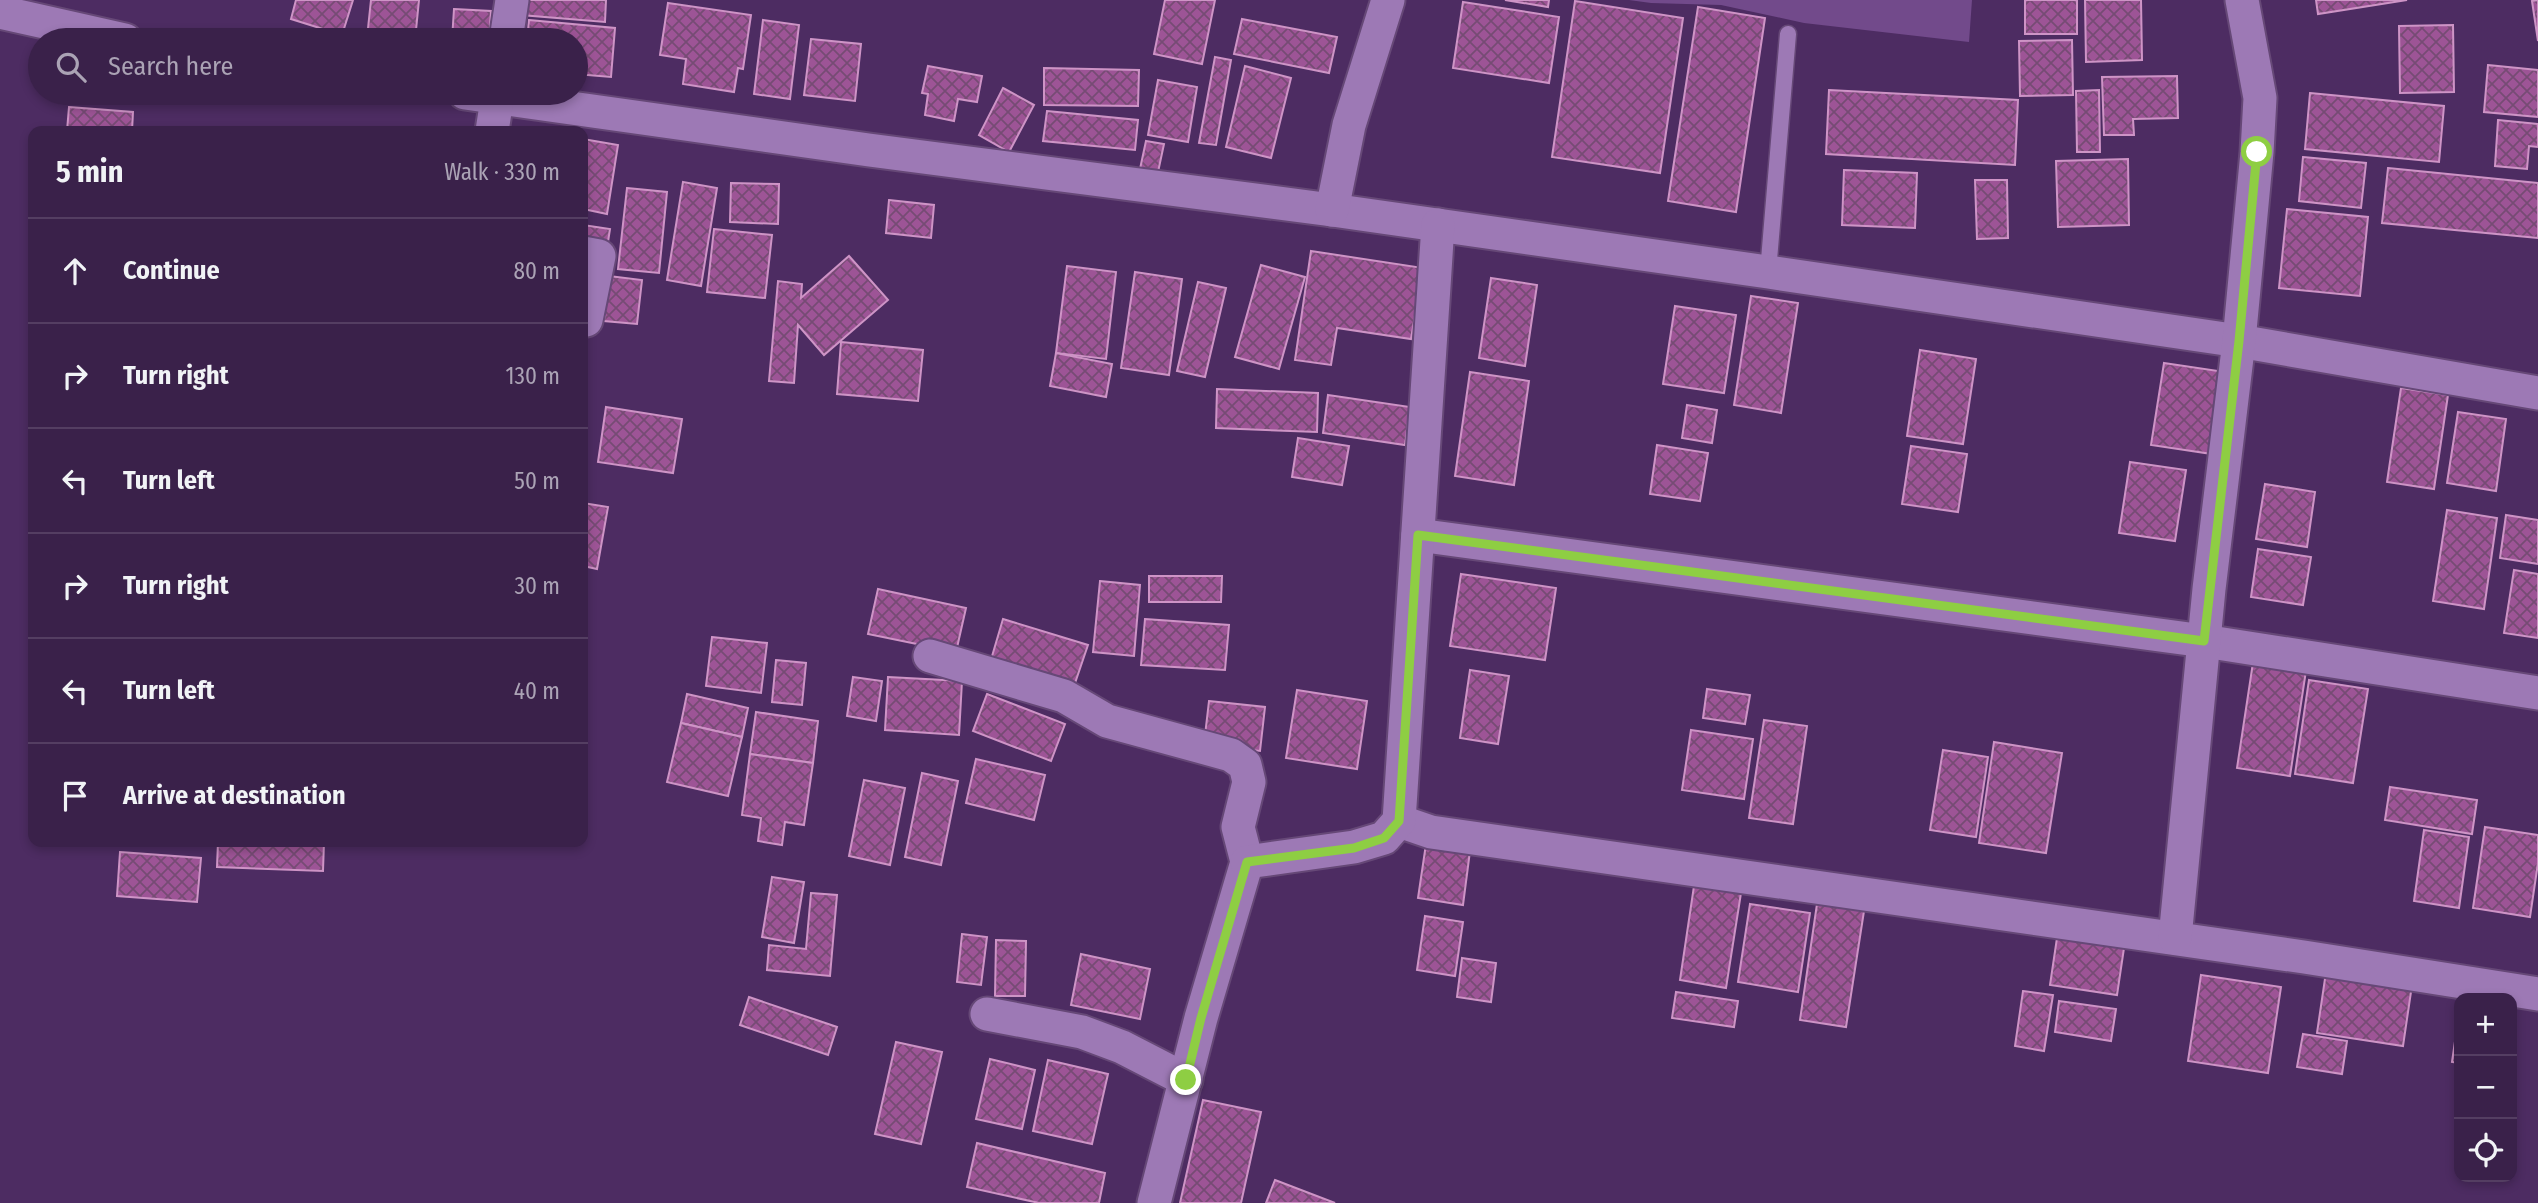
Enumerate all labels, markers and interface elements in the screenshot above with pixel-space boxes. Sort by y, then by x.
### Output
search box [28,28,588,105]
icon: search [52,48,90,86]
text: Search here [108,51,233,82]
route start [2241,136,2272,167]
text: 5 min [56,154,123,190]
text: Walk · 330 m [444,158,560,186]
icon: ahead [56,252,94,290]
text: Continue [123,255,220,286]
text: 80 m [513,257,560,285]
icon: right [56,357,94,395]
text: Turn right [123,360,229,391]
text: 130 m [506,362,560,390]
icon: left [56,462,94,500]
text: Turn left [123,465,215,496]
text: 50 m [514,467,560,495]
icon: right [56,567,94,605]
text: Turn right [123,570,229,601]
text: 30 m [515,572,560,600]
icon: left [56,672,94,710]
text: Turn left [123,675,215,706]
text: 40 m [514,677,560,705]
icon: arrive [56,777,94,815]
text: Arrive at destination [123,780,346,811]
map controls [2454,993,2517,1182]
button: + [2454,993,2517,1056]
button: − [2454,1056,2517,1119]
route end [1170,1064,1201,1095]
button: locate [2454,1119,2517,1182]

